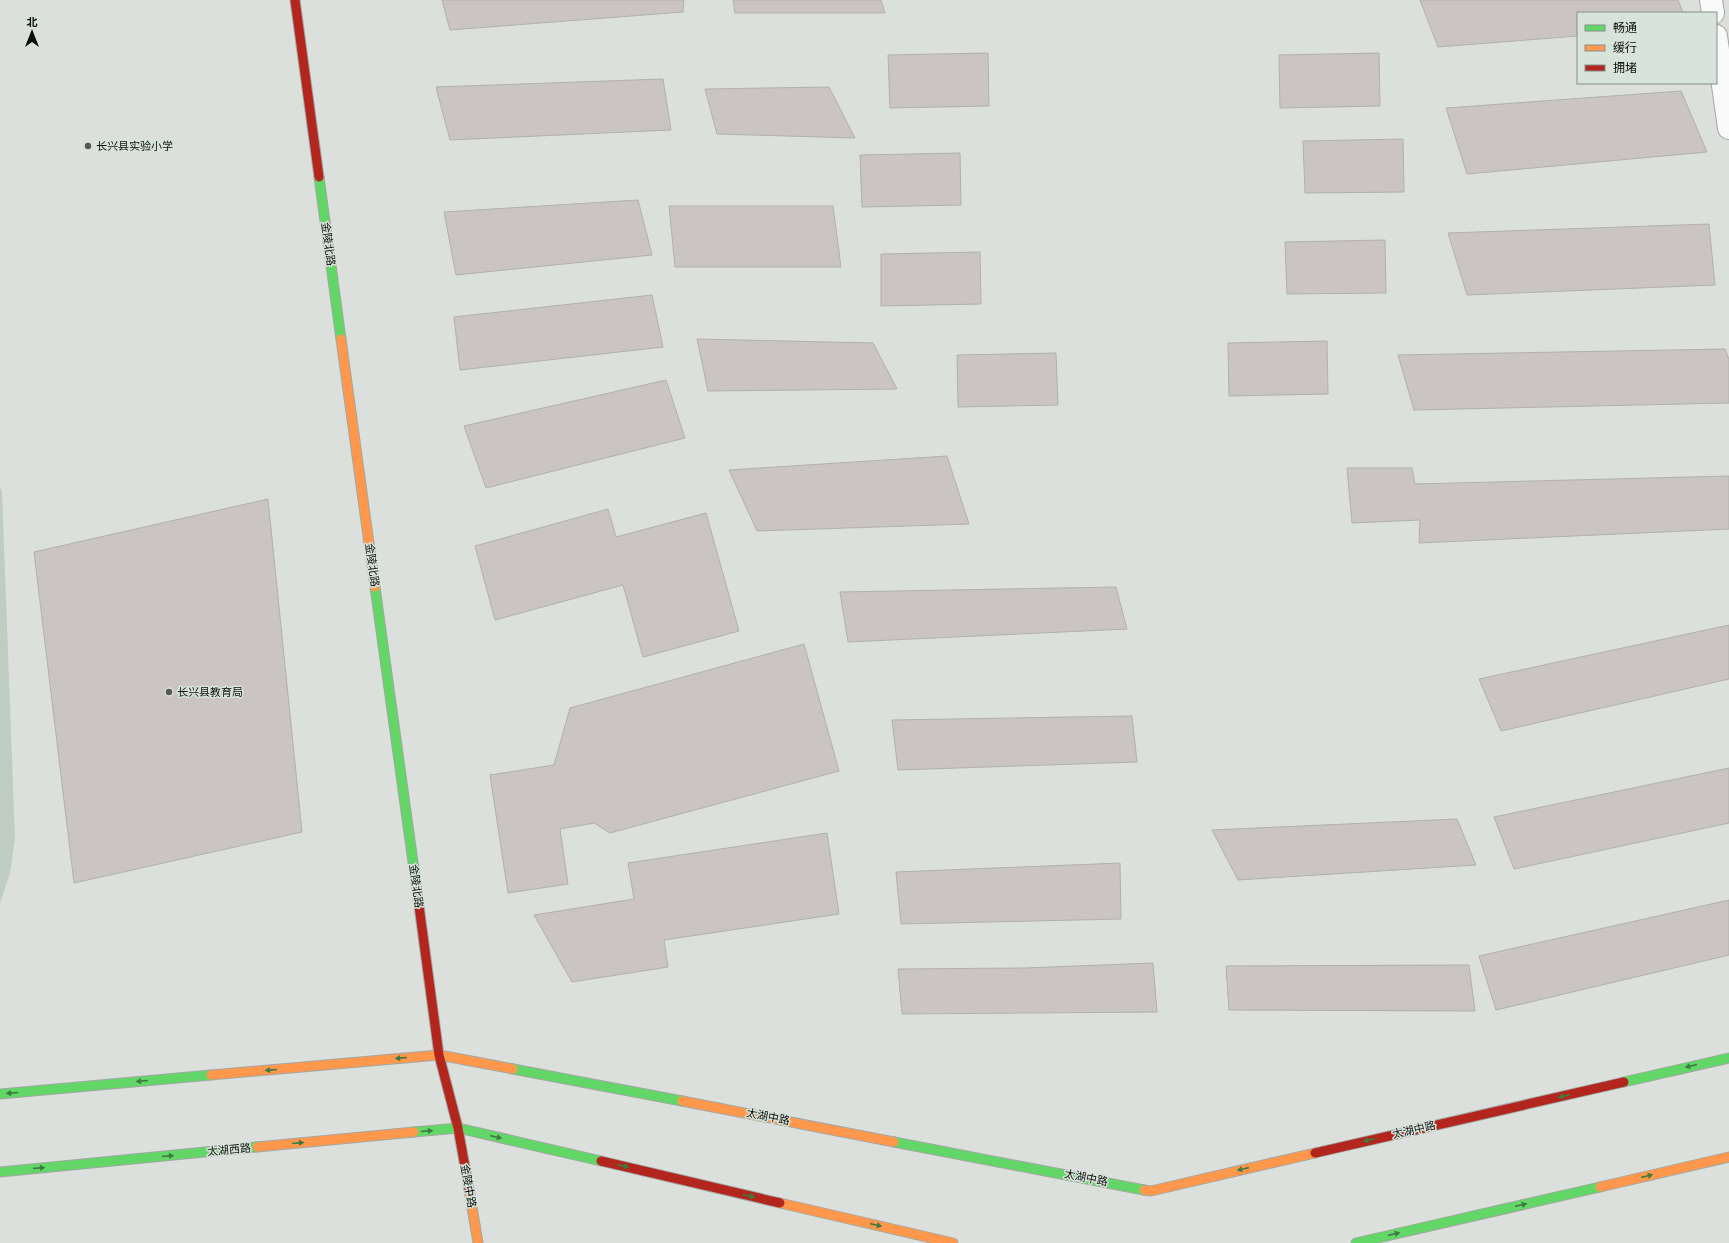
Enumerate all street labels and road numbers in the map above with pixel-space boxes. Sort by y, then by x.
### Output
street label: 金陵北路 [319,221,337,267]
street label: 金陵北路 [363,542,381,588]
street label: 金陵北路 [407,863,425,909]
street label: 太湖中路 [745,1106,791,1128]
street label: 太湖中路 [1391,1119,1437,1141]
street label: 太湖西路 [207,1142,251,1158]
street label: 金陵中路 [458,1163,478,1209]
street label: 太湖中路 [1063,1167,1109,1189]

